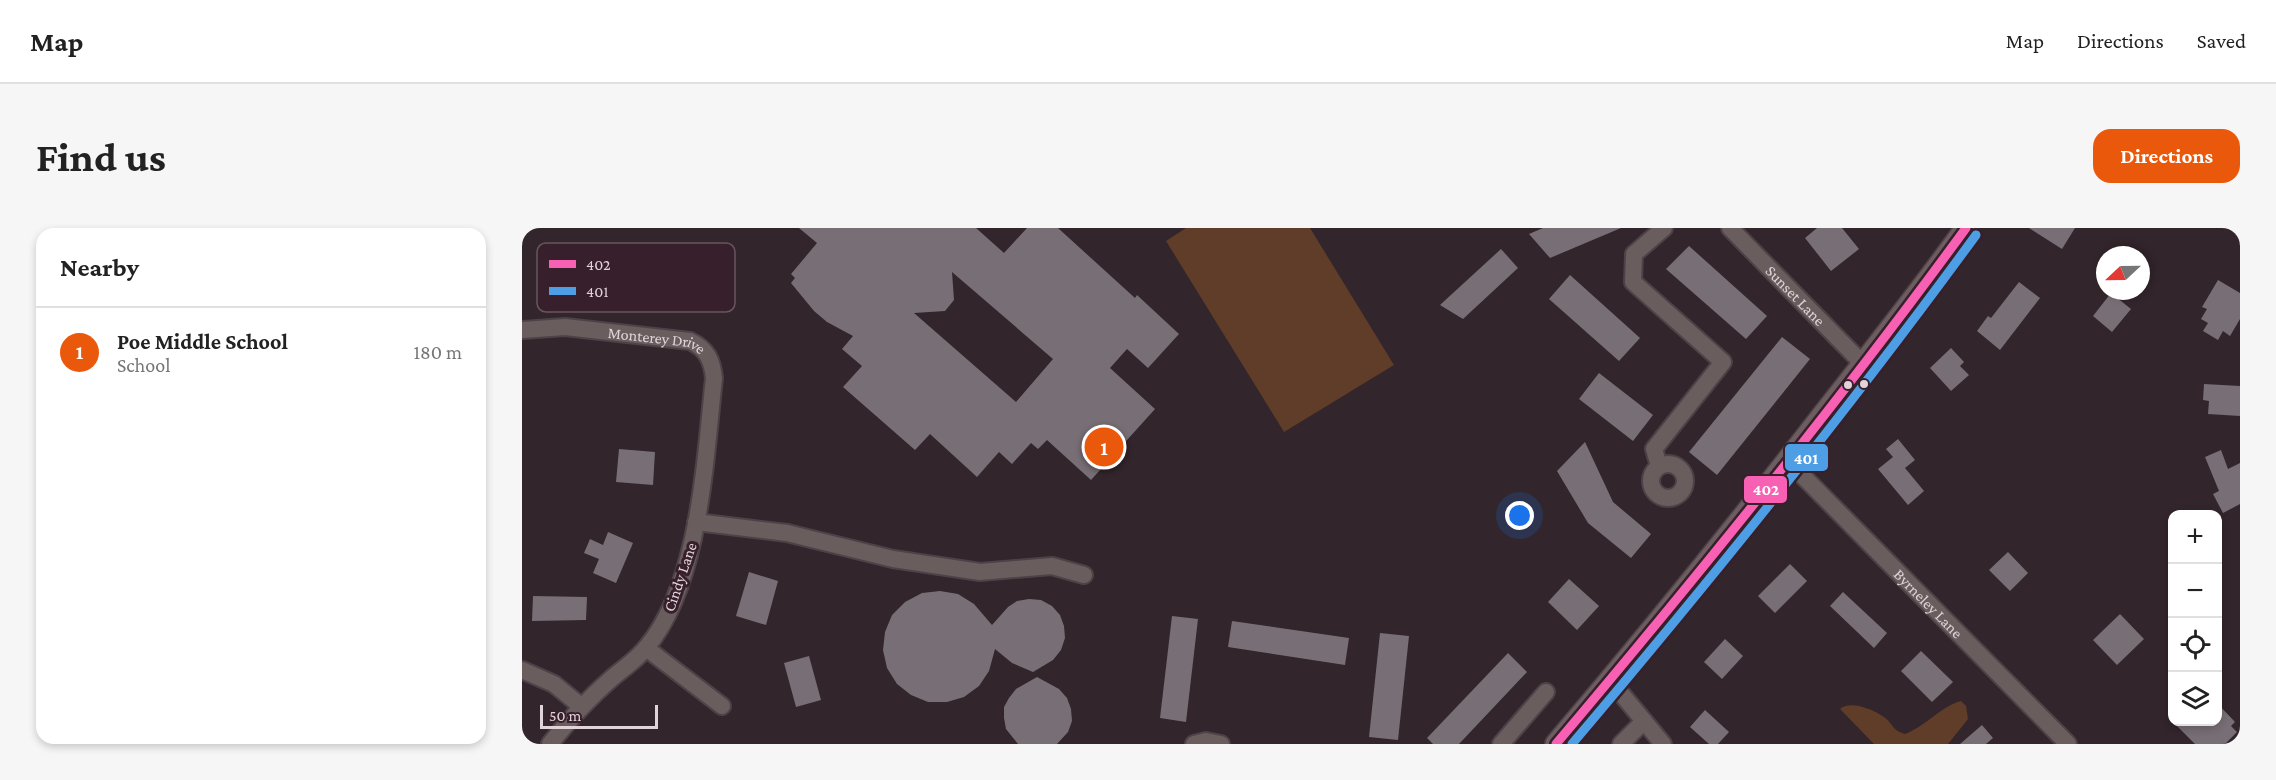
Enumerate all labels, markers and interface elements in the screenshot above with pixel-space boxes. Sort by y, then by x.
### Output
text: Map [30,26,83,57]
text: Map [2006,29,2044,53]
text: Directions [2077,29,2164,53]
text: Saved [2197,29,2246,53]
button: Directions [2093,129,2240,183]
text: Find us [36,133,166,180]
legend [537,243,735,312]
north arrow [2096,246,2150,300]
text: Nearby [60,253,139,282]
text: 402 [586,256,611,273]
street label: Sunset Lane [1763,262,1829,329]
text: 401 [586,283,609,300]
street label: Monterey Drive [607,323,710,357]
text: Poe Middle School [117,329,288,354]
text: 1 [76,341,83,363]
text: 180 m [413,341,462,363]
text: School [117,354,170,376]
unlabelled marker [1858,378,1870,390]
unlabelled marker [1842,379,1854,391]
pin: 1 [1084,424,1124,470]
line badge: 401 [1784,443,1829,472]
text: 401 [1794,450,1818,467]
line badge: 402 [1743,475,1788,504]
text: 402 [1753,481,1779,498]
your location [1505,501,1534,530]
map controls [2168,510,2222,726]
button: + [2168,510,2222,564]
street label: Cindy Lane [660,540,701,614]
button: − [2168,564,2222,618]
street label: Byrneley Lane [1891,565,1966,641]
button: locate [2168,618,2222,672]
button: layers [2168,672,2222,726]
scale bar [540,702,658,730]
text: 50 m [549,707,581,724]

